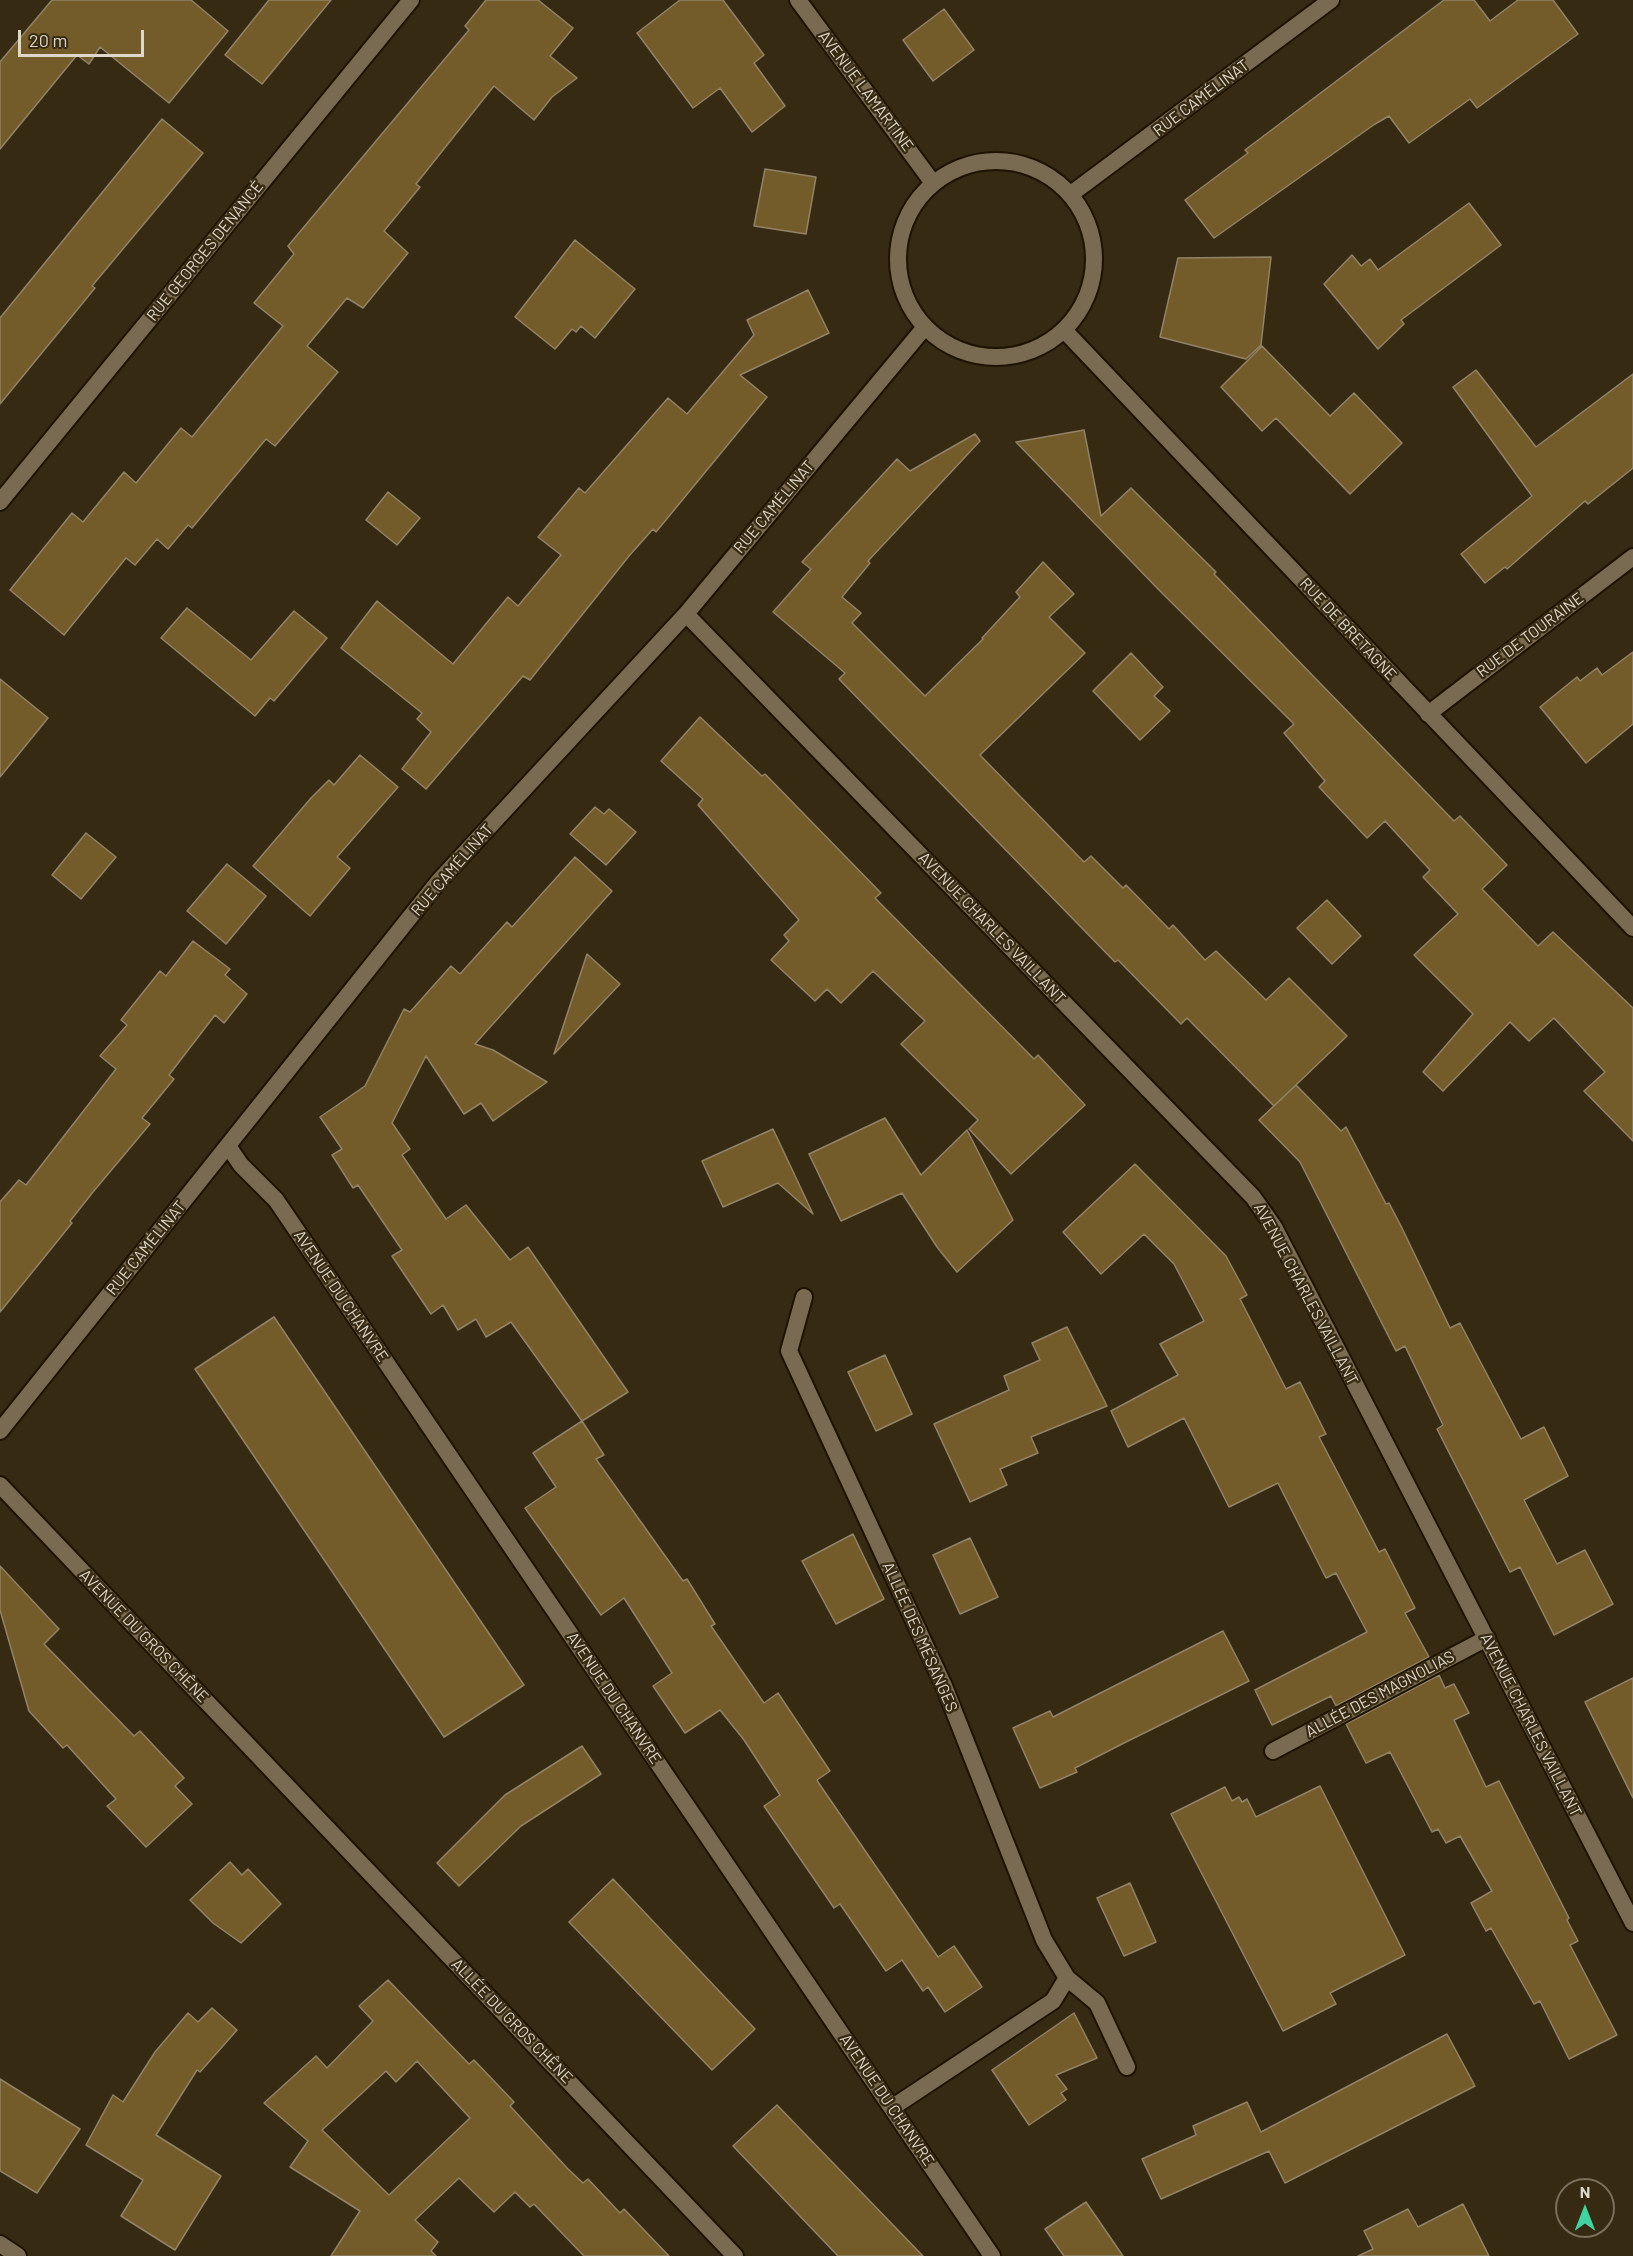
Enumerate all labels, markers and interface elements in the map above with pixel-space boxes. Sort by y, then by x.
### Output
scale bar [21,18,147,56]
street label: AVENUE LAMARTINE [814,27,918,155]
text: 20 m [29,29,67,51]
street label: RUE CAMÉLINAT [1149,56,1253,140]
street label: RUE GEORGES DENANCÉ [143,177,267,325]
street label: RUE CAMÉLINAT [730,457,818,557]
street label: RUE DE BRETAGNE [1296,574,1400,684]
street label: RUE DE TOURAINE [1473,589,1587,681]
street label: RUE CAMÉLINAT [407,820,497,920]
street label: AVENUE CHARLES VAILLANT [914,848,1070,1008]
street label: RUE CAMÉLINAT [102,1197,190,1299]
street label: AVENUE CHARLES VAILLANT [1250,1200,1362,1388]
street label: AVENUE DU CHANVRE [290,1226,392,1366]
street label: ALLÉE DES MÉSANGES [878,1559,962,1715]
street label: AVENUE DU GROS CHÊNE [75,1565,213,1707]
street label: AVENUE DU CHANVRE [563,1628,665,1768]
street label: AVENUE CHARLES VAILLANT [1476,1630,1586,1820]
street label: ALLÉE DES MAGNOLIAS [1302,1647,1458,1741]
street label: ALLÉE DU GROS CHÊNE [447,1955,577,2087]
street label: AVENUE DU CHANVRE [836,2030,938,2170]
north arrow [1555,2178,1615,2238]
text: N [1580,2182,1590,2201]

